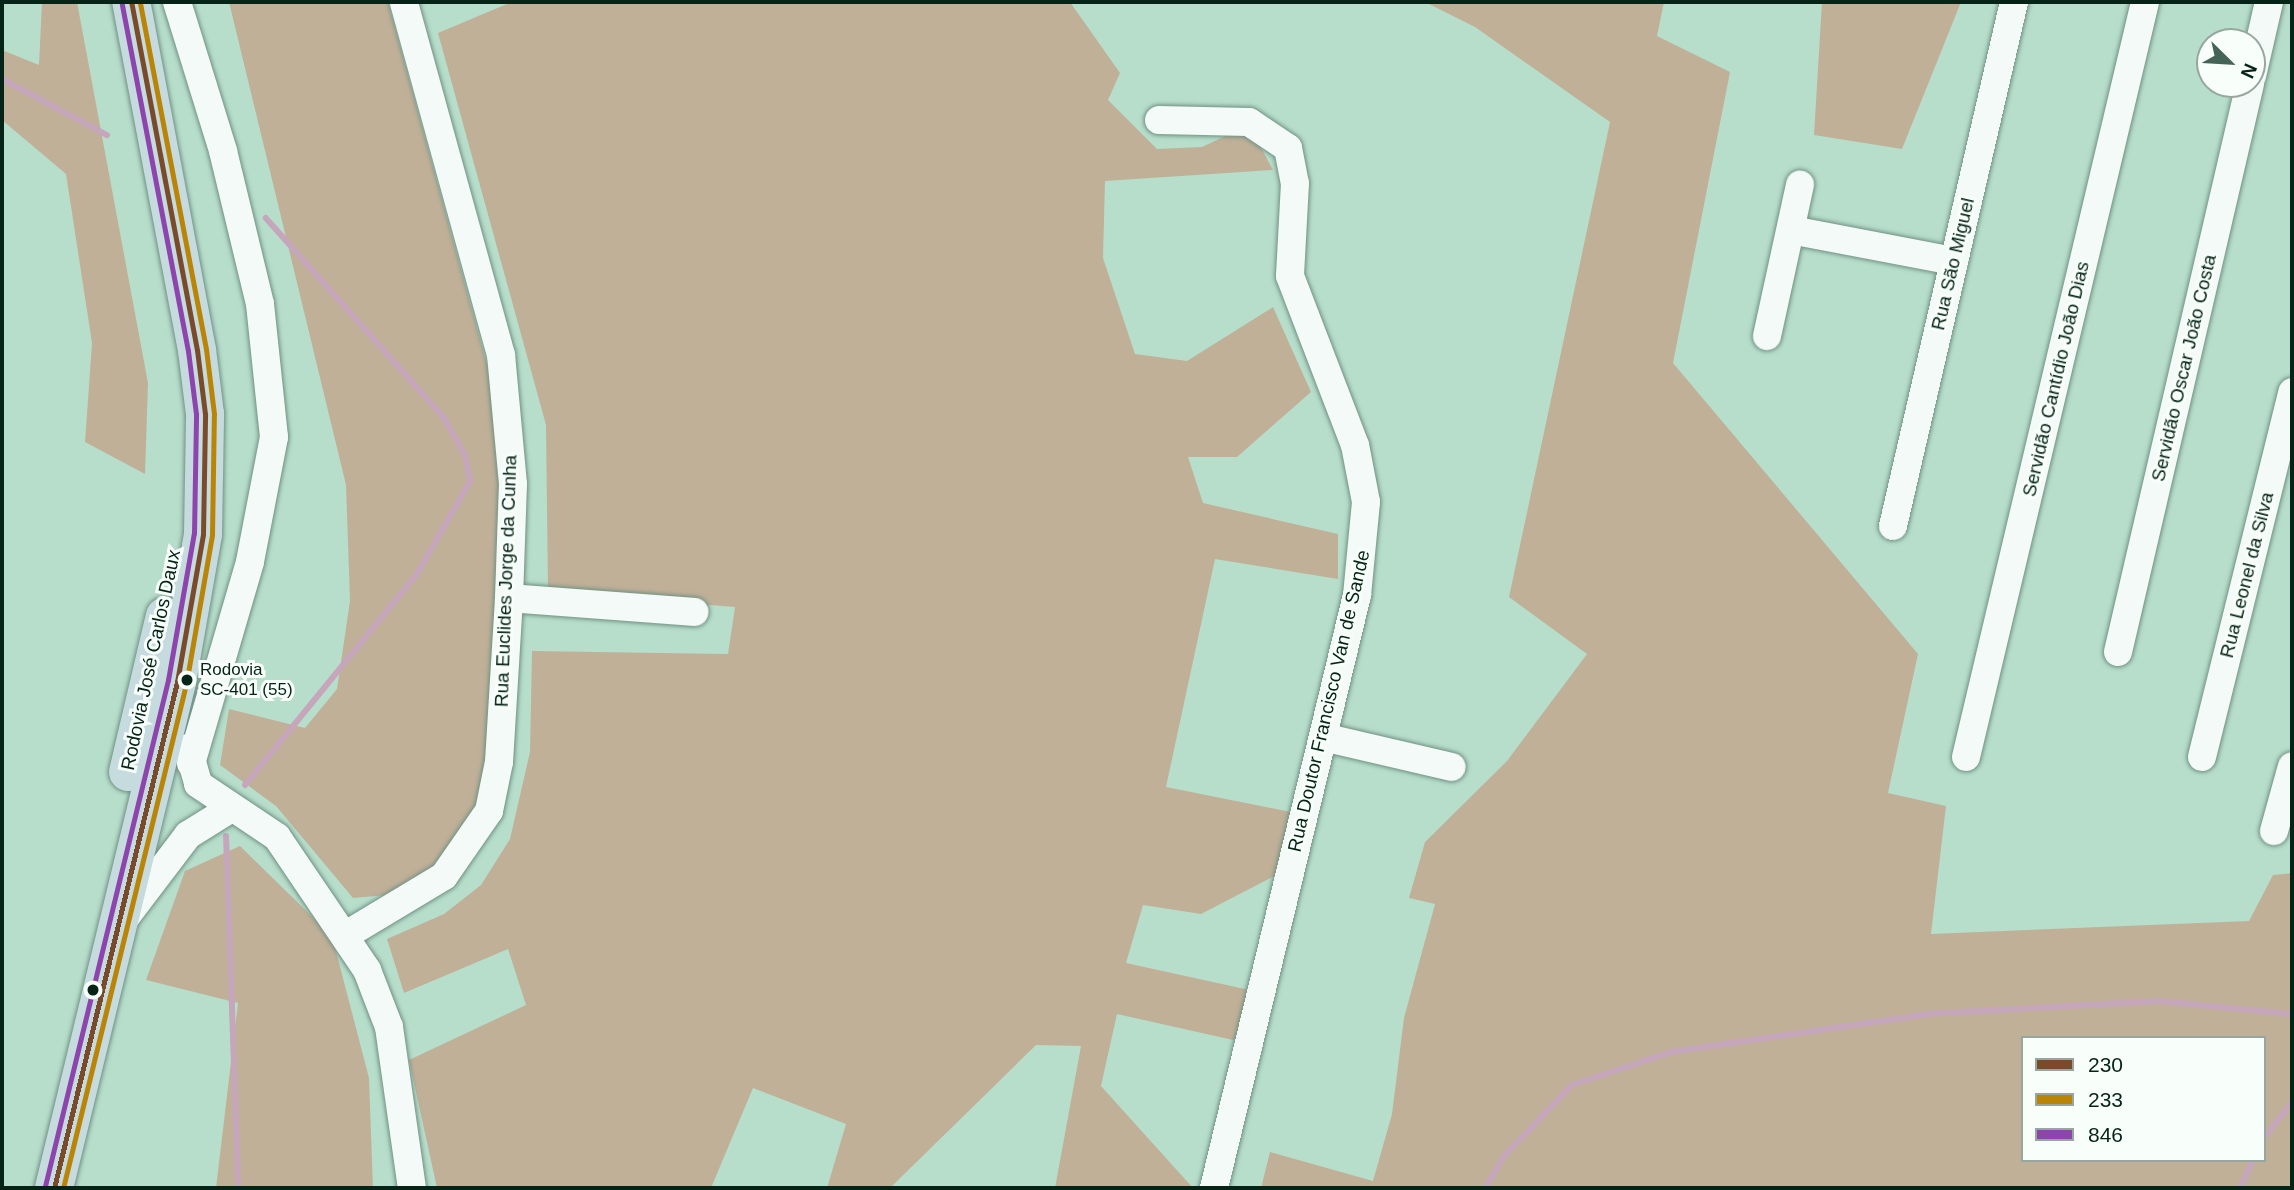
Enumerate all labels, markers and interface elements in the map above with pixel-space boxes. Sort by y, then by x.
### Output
north arrow [2196,28,2266,98]
text: N [2236,60,2261,81]
street label: Rua São Miguel [1927,196,1979,332]
street label: Servidão Oscar João Costa [2147,252,2221,484]
street label: Servidão Cantídio João Dias [2018,259,2094,499]
street label: Rua Euclides Jorge da Cunha [490,454,522,708]
street label: Rua Leonel da Silva [2215,490,2279,660]
street label: Rodovia José Carlos Daux [116,548,186,772]
street label: Rua Doutor Francisco Van de Sande [1283,548,1375,854]
place label: Rodovia SC-401 (55) [200,660,293,700]
marker: Rodovia SC-401 (55) [180,673,194,687]
unlabelled marker [86,983,100,997]
legend [2021,1036,2266,1162]
text: 230 [2088,1053,2123,1076]
text: 233 [2088,1088,2123,1111]
text: 846 [2088,1123,2123,1146]

